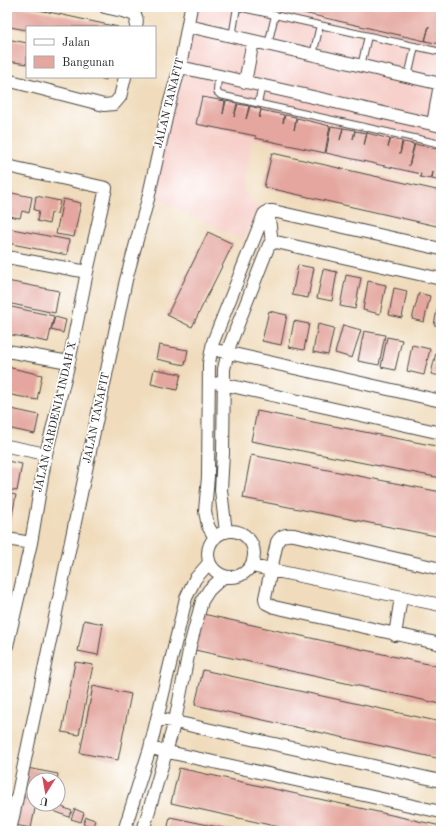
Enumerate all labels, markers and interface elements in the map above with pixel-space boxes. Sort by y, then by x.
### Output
legend [26,26,156,78]
text: Jalan [62,37,91,49]
text: Bangunan [62,57,115,69]
street label: JALAN TANAFIT [153,57,187,149]
street label: JALAN GARDENIA INDAH X [33,341,79,493]
street label: JALAN TANAFIT [82,371,112,464]
north arrow [26,772,66,812]
text: U [39,794,50,807]

